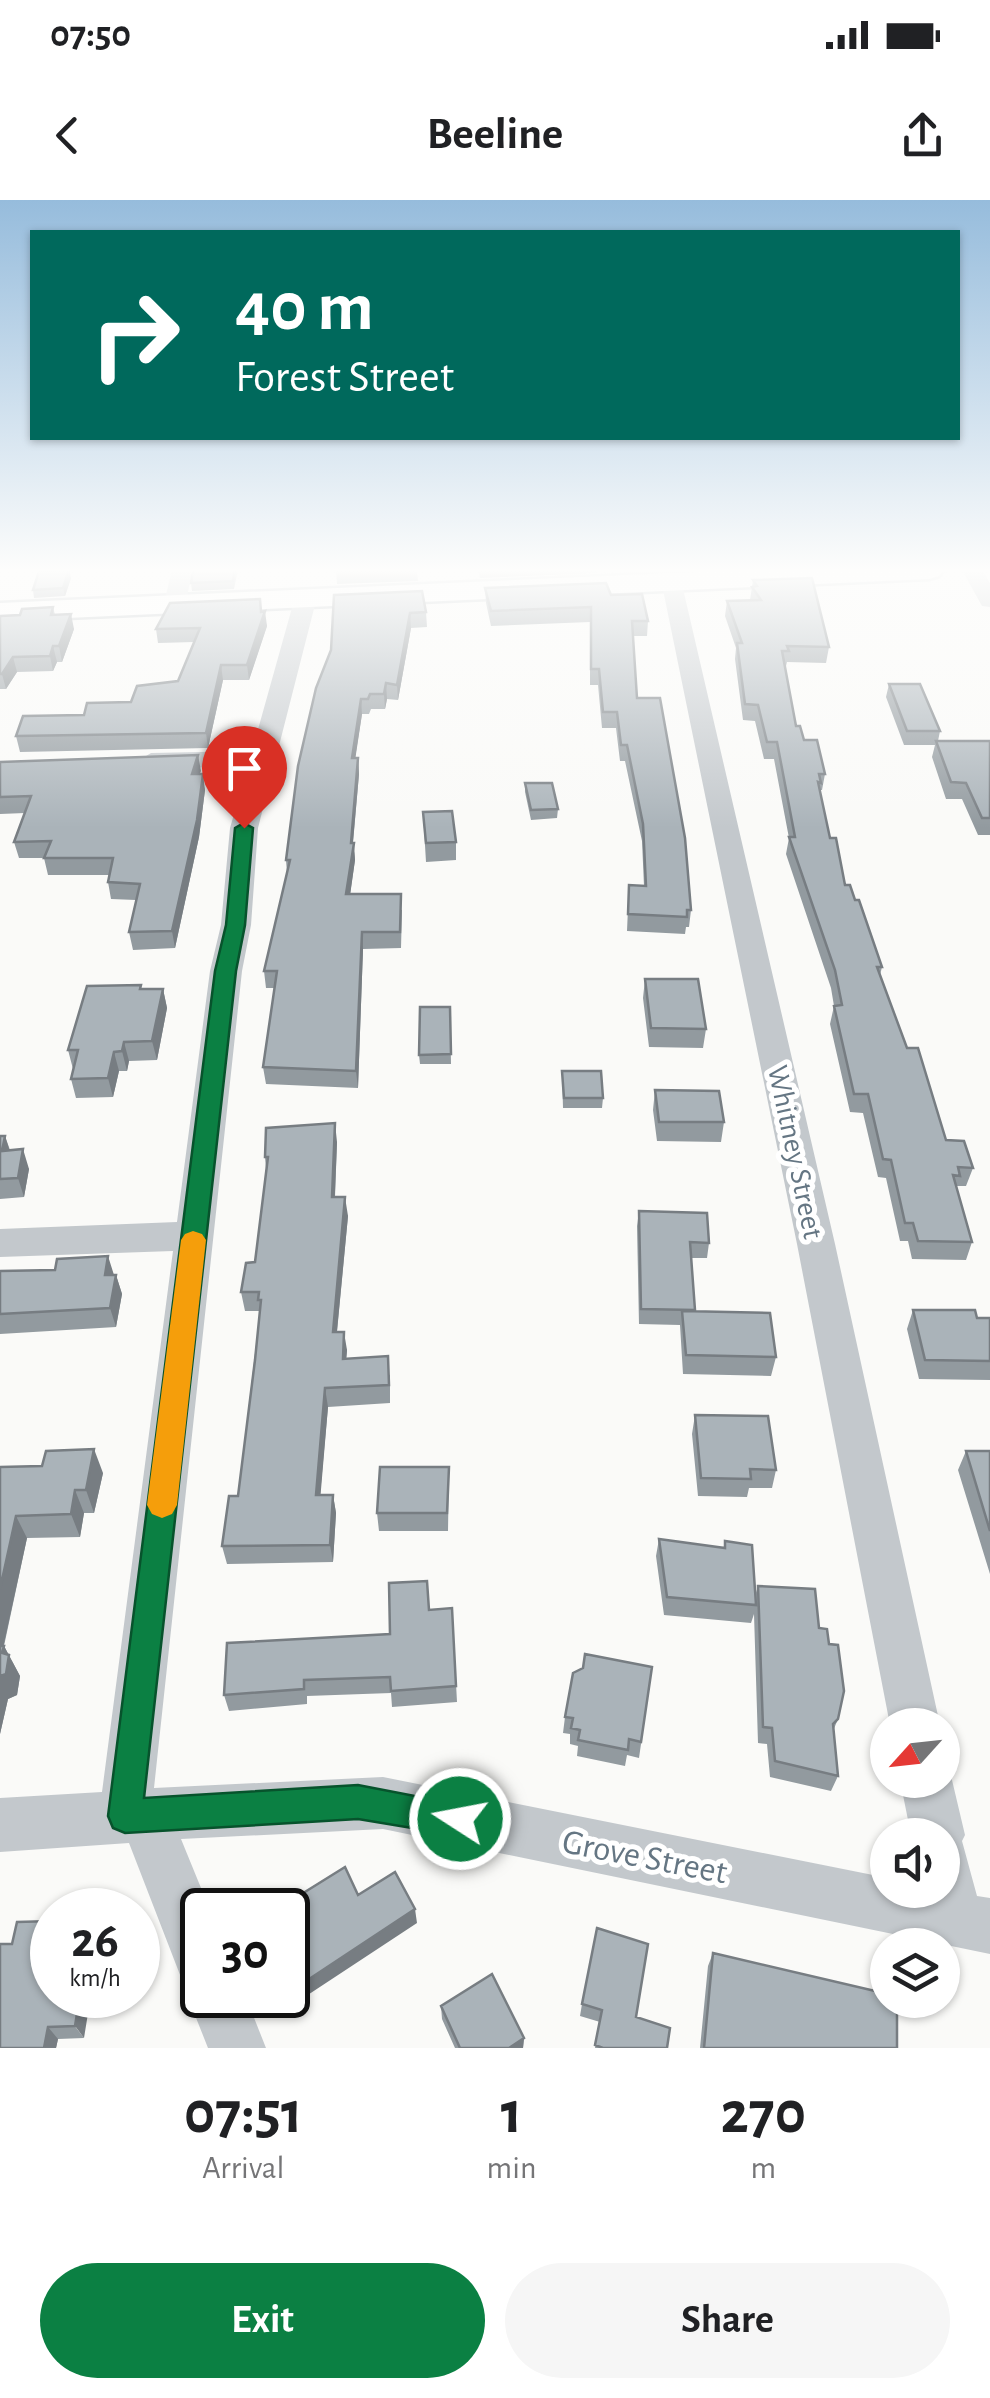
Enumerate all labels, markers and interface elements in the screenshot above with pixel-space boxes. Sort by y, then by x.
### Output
text: 07:50 [50,16,131,54]
icon: back [40,108,95,163]
icon: share [895,108,950,163]
text: Beeline [427,112,563,157]
icon: right [70,270,200,400]
text: 40 m [235,273,374,343]
text: Forest Street [235,355,454,400]
pin [202,726,287,829]
icon: arrive [217,741,272,796]
street label: Whitney Street [762,1063,828,1242]
north arrow [870,1708,960,1798]
map controls [870,1708,960,2018]
position arrow [408,1767,512,1871]
button: sound [870,1818,960,1908]
street label: Grove Street [559,1824,730,1891]
speed limit sign: 30 [180,1888,310,2018]
text: 26 [71,1916,119,1966]
button: layers [870,1928,960,2018]
text: km/h [69,1966,121,1991]
text: 07:51 [184,2084,303,2144]
text: 1 [501,2084,522,2144]
text: 270 [720,2084,806,2144]
text: Arrival [202,2152,284,2184]
text: min [487,2152,536,2184]
text: m [750,2152,776,2184]
button: Exit [40,2263,485,2378]
button: Share [505,2263,950,2378]

